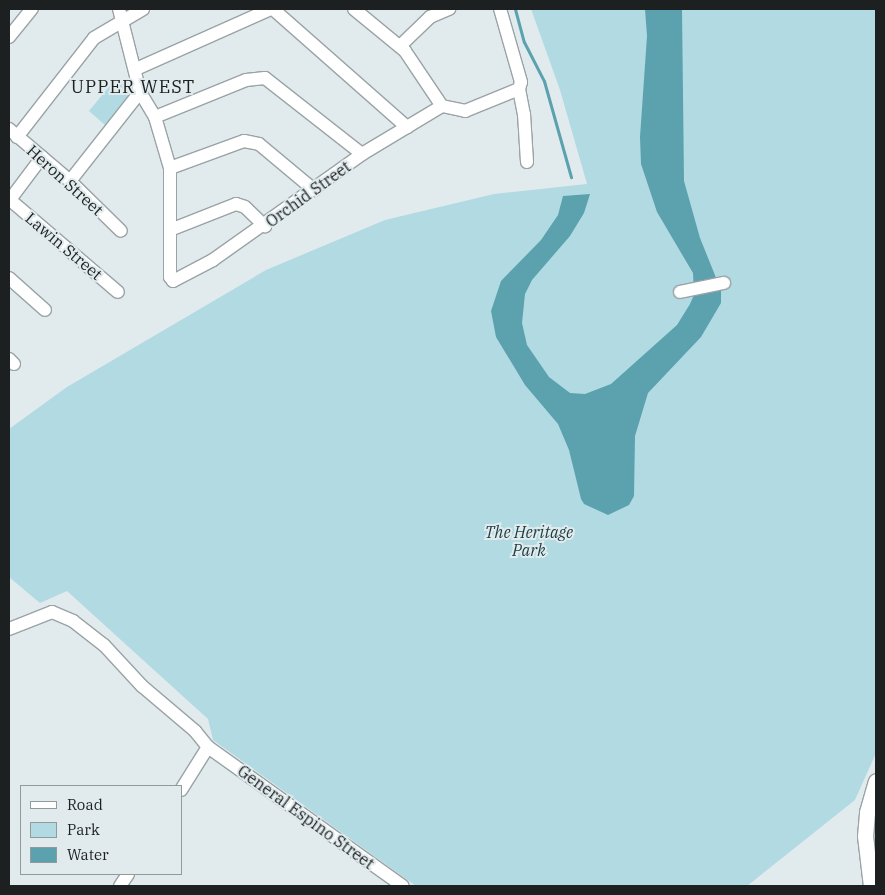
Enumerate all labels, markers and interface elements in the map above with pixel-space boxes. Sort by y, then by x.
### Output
district label: UPPER WEST [69,76,197,98]
street label: Heron Street [23,141,107,219]
street label: Orchid Street [262,157,354,231]
street label: Lawin Street [22,208,106,284]
park label: The Heritage Park [485,522,573,560]
street label: General Espino Street [234,761,378,873]
legend [20,785,182,875]
text: Road [67,795,103,814]
text: Park [67,820,100,839]
text: Water [67,845,109,864]

